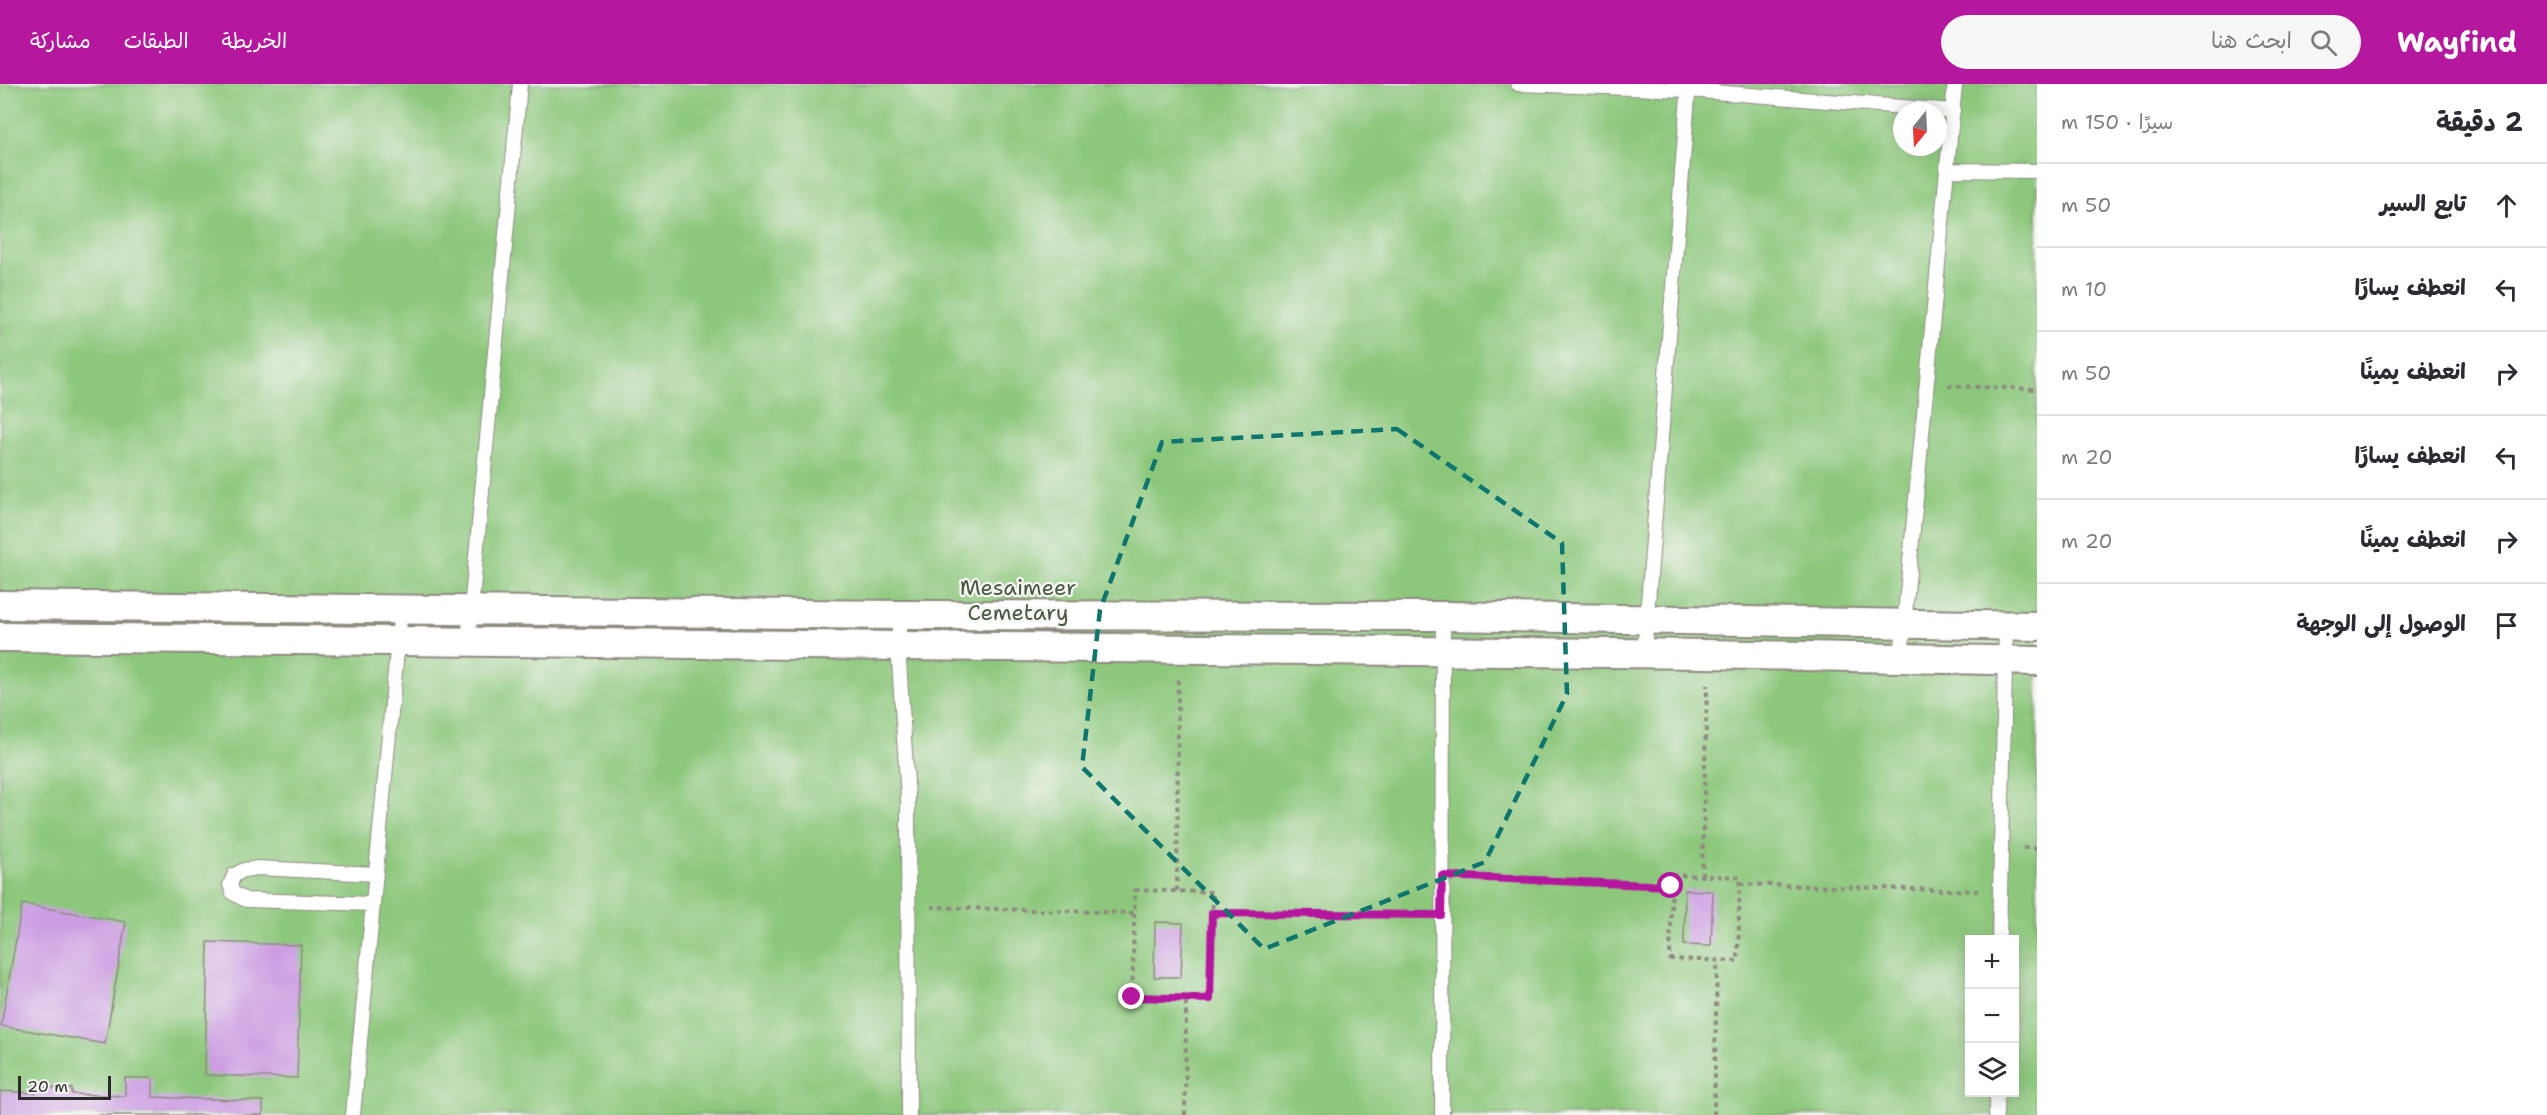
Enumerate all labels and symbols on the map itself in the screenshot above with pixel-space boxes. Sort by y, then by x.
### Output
north arrow [1893,102,1947,156]
park label: Mesaimeer Cemetary [960,573,1076,627]
route start [1657,872,1683,898]
route end [1118,983,1144,1009]
scale bar [18,1073,111,1100]

